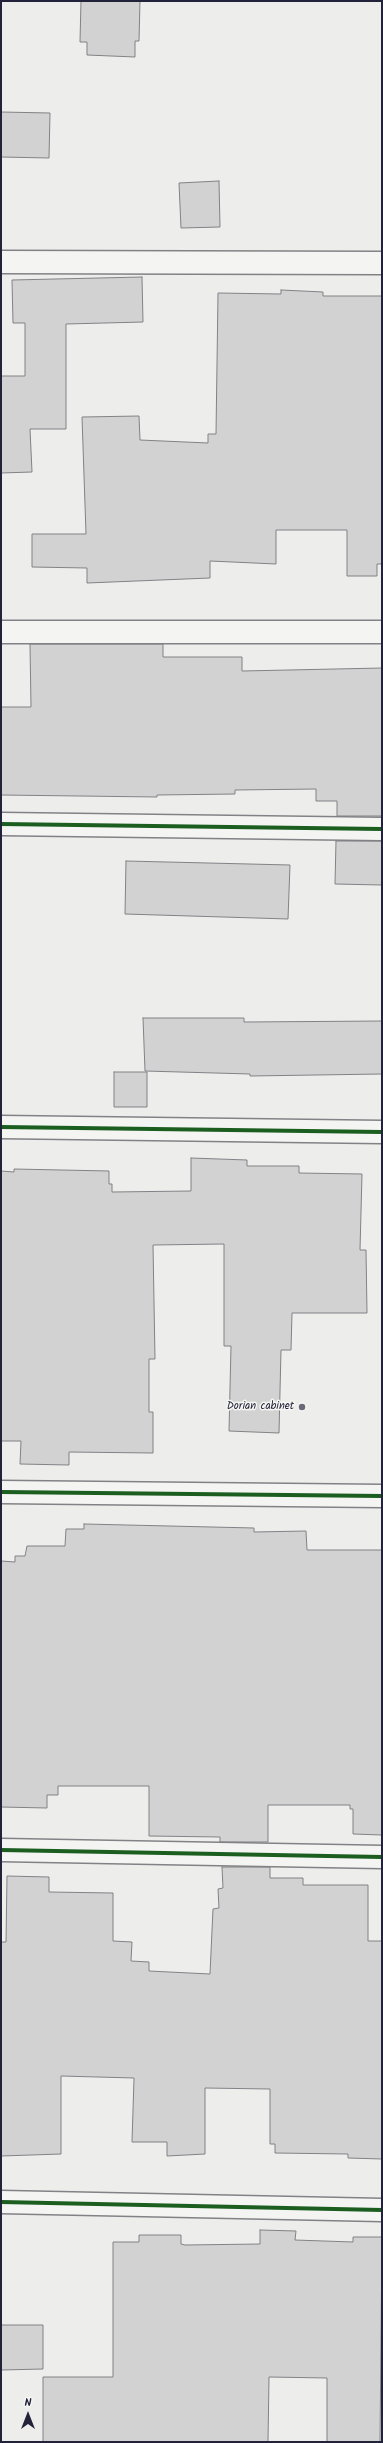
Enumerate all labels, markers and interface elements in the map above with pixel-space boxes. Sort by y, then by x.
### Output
place label: Dorian cabinet [227,1400,294,1414]
marker: Dorian cabinet [297,1402,307,1412]
text: N [25,2394,31,2412]
north arrow [8,2395,48,2435]

